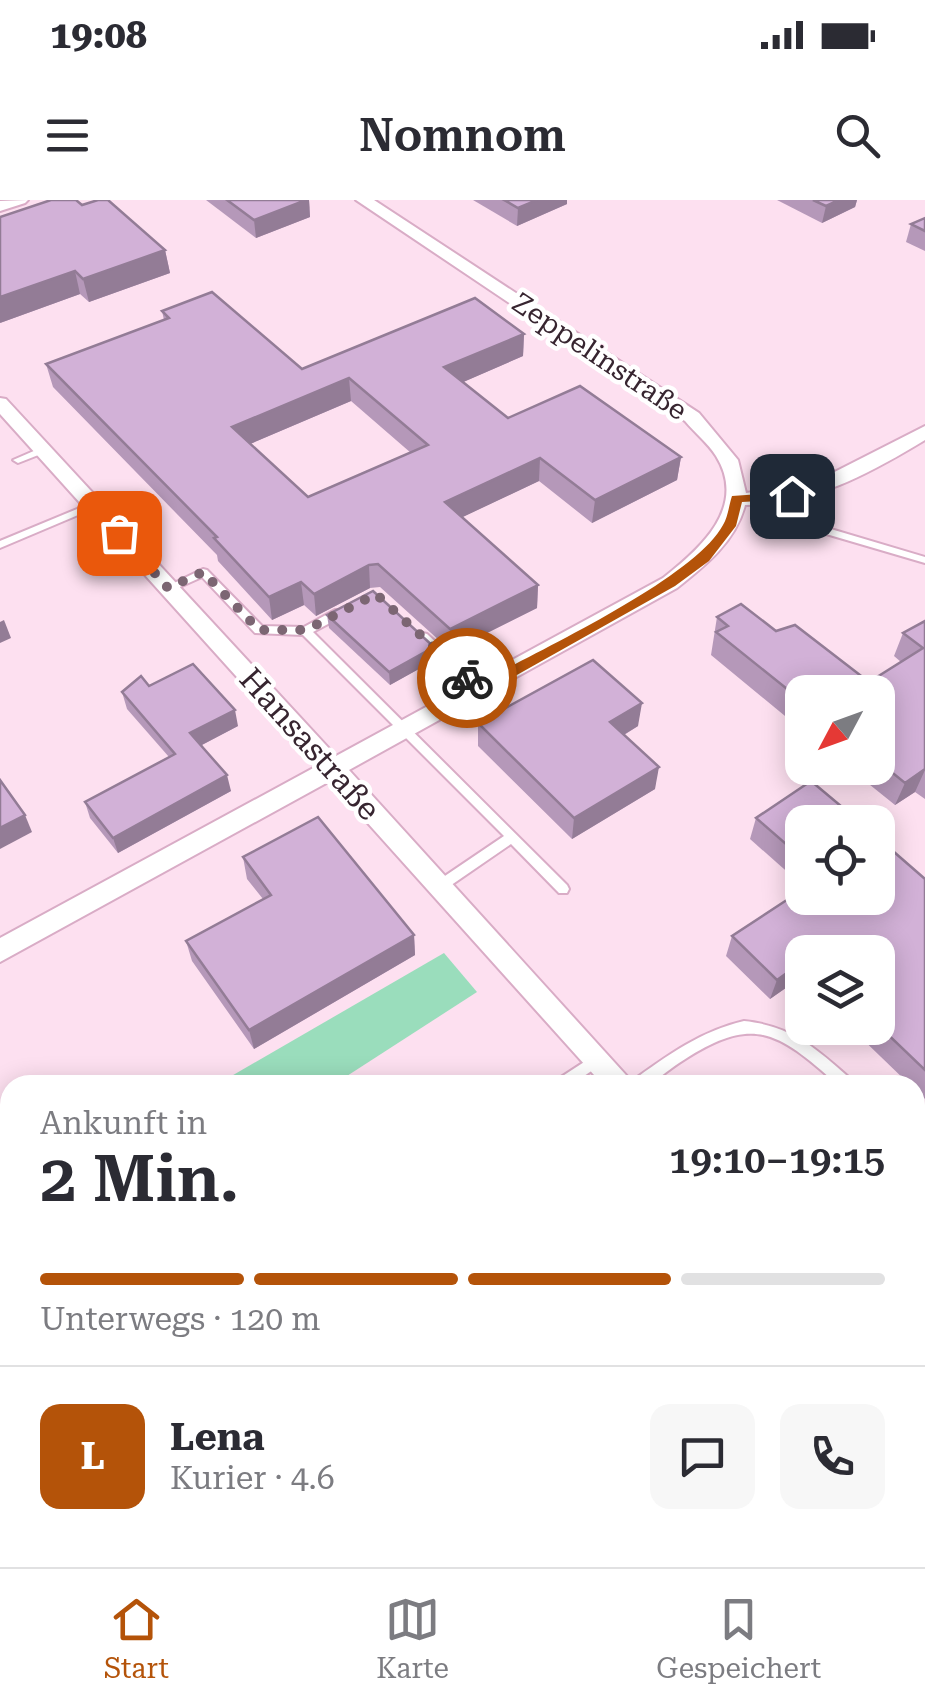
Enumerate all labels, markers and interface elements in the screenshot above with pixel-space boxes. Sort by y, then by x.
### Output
text: 19:08 [50,13,147,57]
icon: menu [40,108,95,163]
icon: search [830,108,885,163]
text: Nomnom [359,109,566,162]
street label: Zeppelinstraße [506,286,693,427]
pin [750,454,835,539]
icon: home [765,469,820,524]
pin [77,491,162,576]
icon: bag [92,506,147,561]
courier [417,628,517,728]
icon: bike [440,651,495,706]
street label: Hansastraße [232,660,388,828]
north arrow [785,675,895,785]
map controls [785,675,895,1045]
button: locate [785,805,895,915]
button: layers [785,935,895,1045]
text: Ankunft in [40,1104,207,1142]
text: 19:10–19:15 [669,1138,885,1182]
text: 2 Min. [40,1141,239,1217]
text: Unterwegs · 120 m [40,1300,320,1338]
button: chat [650,1404,755,1509]
button: phone [780,1404,885,1509]
text: Lena [170,1415,265,1459]
text: L [80,1434,105,1478]
text: Kurier · 4.6 [170,1459,335,1497]
tab: Start [104,1592,169,1685]
tab: Karte [376,1592,449,1685]
tab: Gespeichert [656,1592,821,1685]

